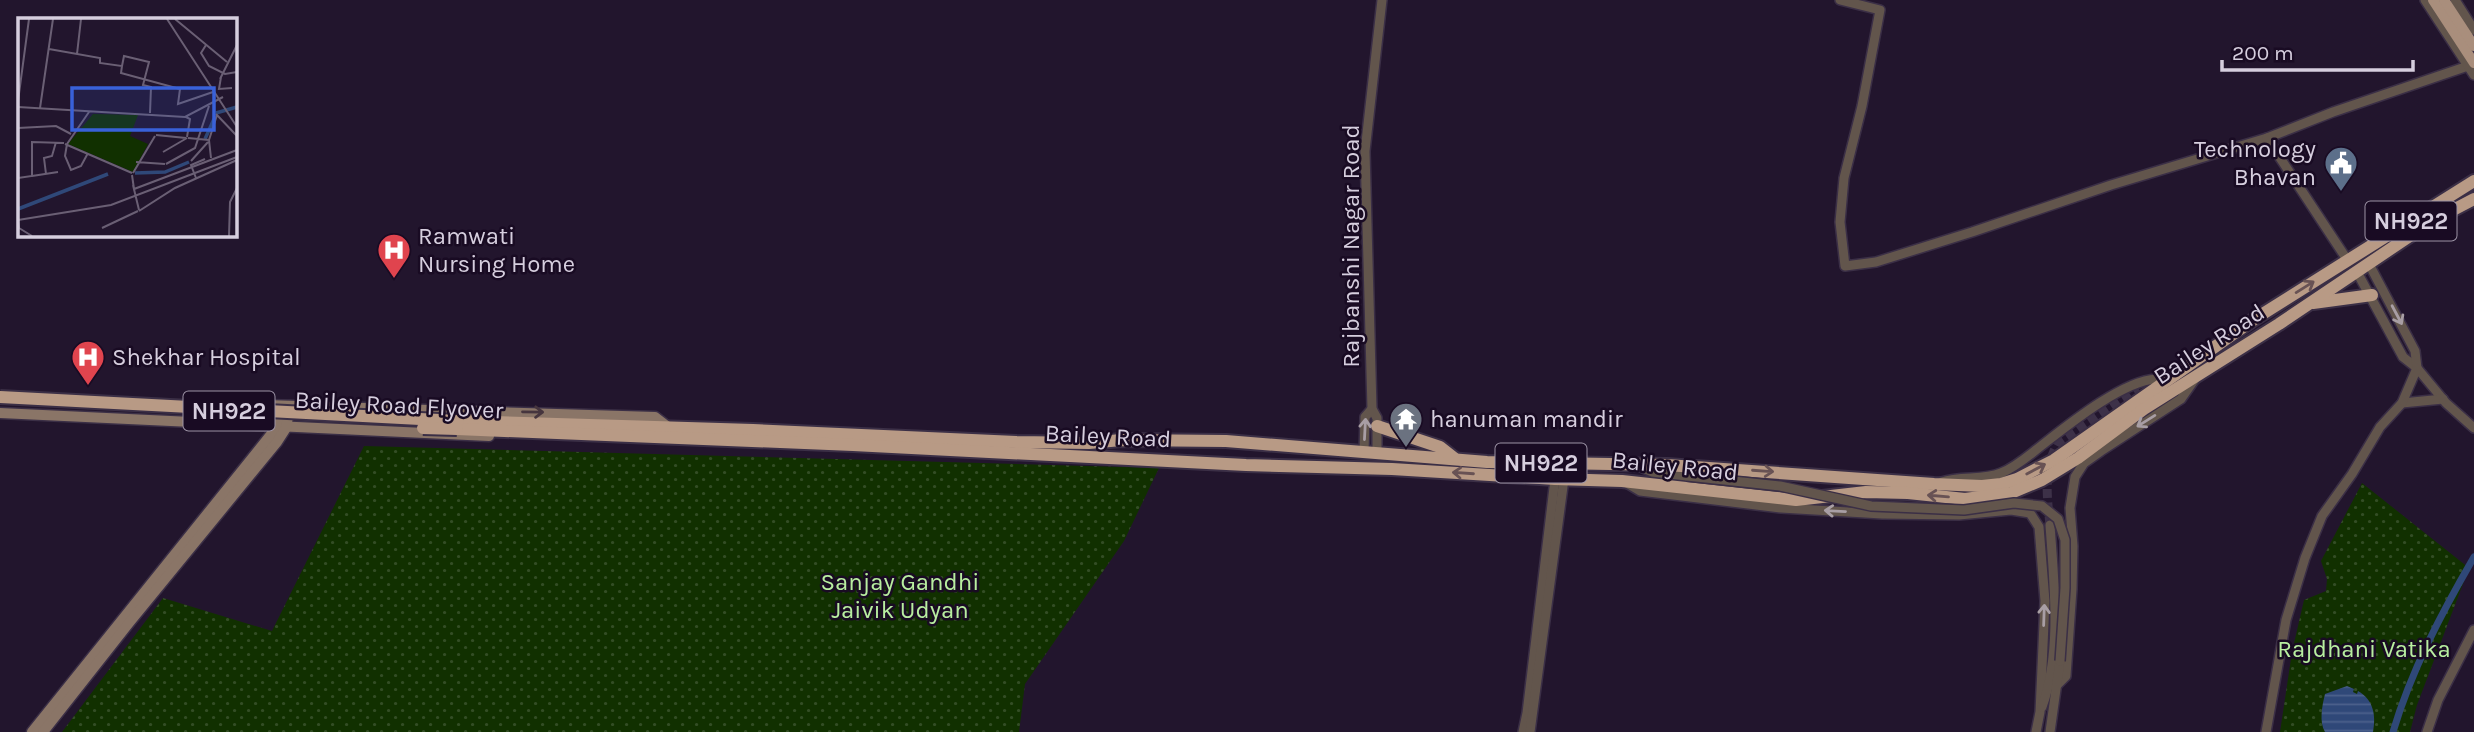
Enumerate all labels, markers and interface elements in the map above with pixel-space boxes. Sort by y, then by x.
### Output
inset map [18,18,236,236]
scale bar [2222,28,2413,72]
text: 200 m [2232,41,2294,65]
street label: Rajbanshi Nagar Road [1337,124,1365,368]
place label: Technology Bhavan [2194,135,2316,191]
public building icon: Technology Bhavan [2322,144,2360,193]
road number: NH922 [2366,202,2456,241]
place label: Ramwati Nursing Home [418,222,575,278]
hospital icon: Ramwati Nursing Home [375,231,413,280]
one-way arrow [2295,280,2315,294]
street label: Bailey Road [2148,298,2270,390]
one-way arrow [2390,304,2404,325]
hospital icon: Shekhar Hospital [69,338,107,387]
place label: Shekhar Hospital [112,343,301,371]
street label: Bailey Road Flyover [294,386,504,424]
road number: NH922 [184,392,274,430]
temple icon: hanuman mandir [1387,400,1425,449]
one-way arrow [522,405,545,419]
place label: hanuman mandir [1430,405,1623,433]
one-way arrow [2136,415,2156,429]
one-way arrow [1358,418,1371,441]
street label: Bailey Road [1044,419,1172,453]
road number: NH922 [1496,444,1586,482]
street label: Bailey Road [1611,445,1739,487]
one-way arrow [2025,462,2046,476]
one-way arrow [1751,465,1774,478]
one-way arrow [1451,467,1474,480]
one-way arrow [1927,489,1950,502]
one-way arrow [1824,505,1847,518]
park label: Sanjay Gandhi Jaivik Udyan [821,568,979,624]
one-way arrow [2038,604,2051,627]
park label: Rajdhani Vatika [2277,635,2451,663]

